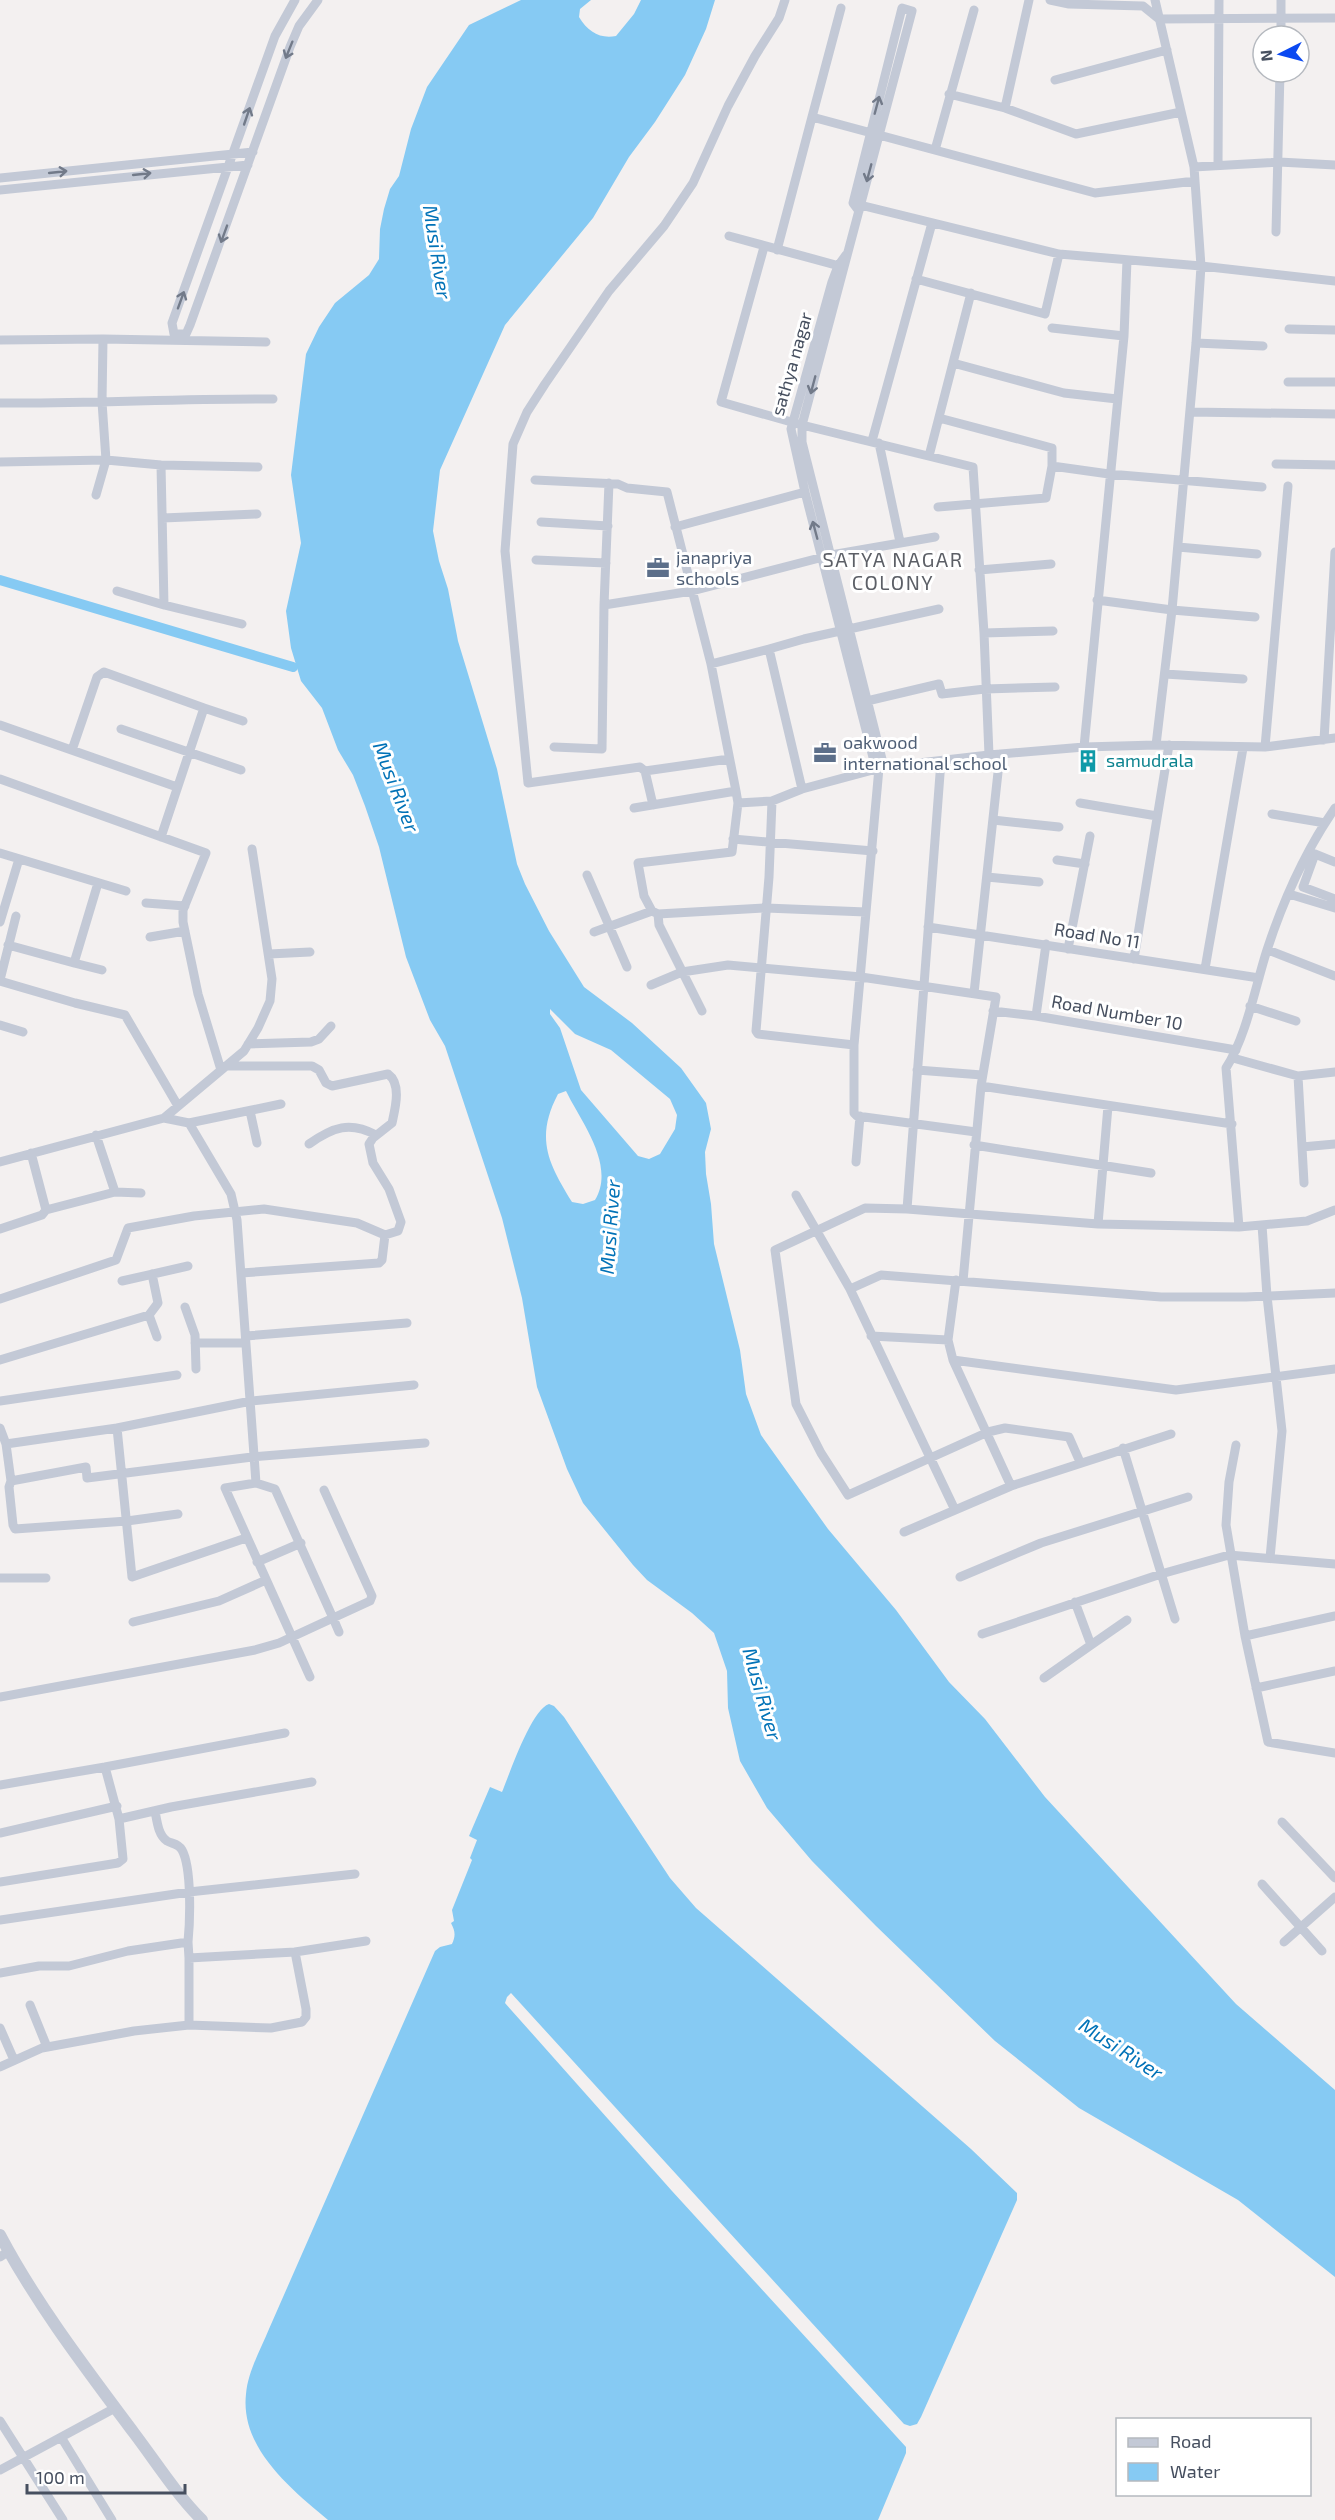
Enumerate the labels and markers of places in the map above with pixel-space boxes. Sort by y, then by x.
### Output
place label: janapriya schools [676,546,752,589]
office icon: janapriya schools [645,555,671,581]
place label: oakwood international school [843,731,1008,774]
office icon: oakwood international school [812,740,838,766]
building icon: samudrala [1075,748,1101,774]
place label: samudrala [1106,749,1194,771]

